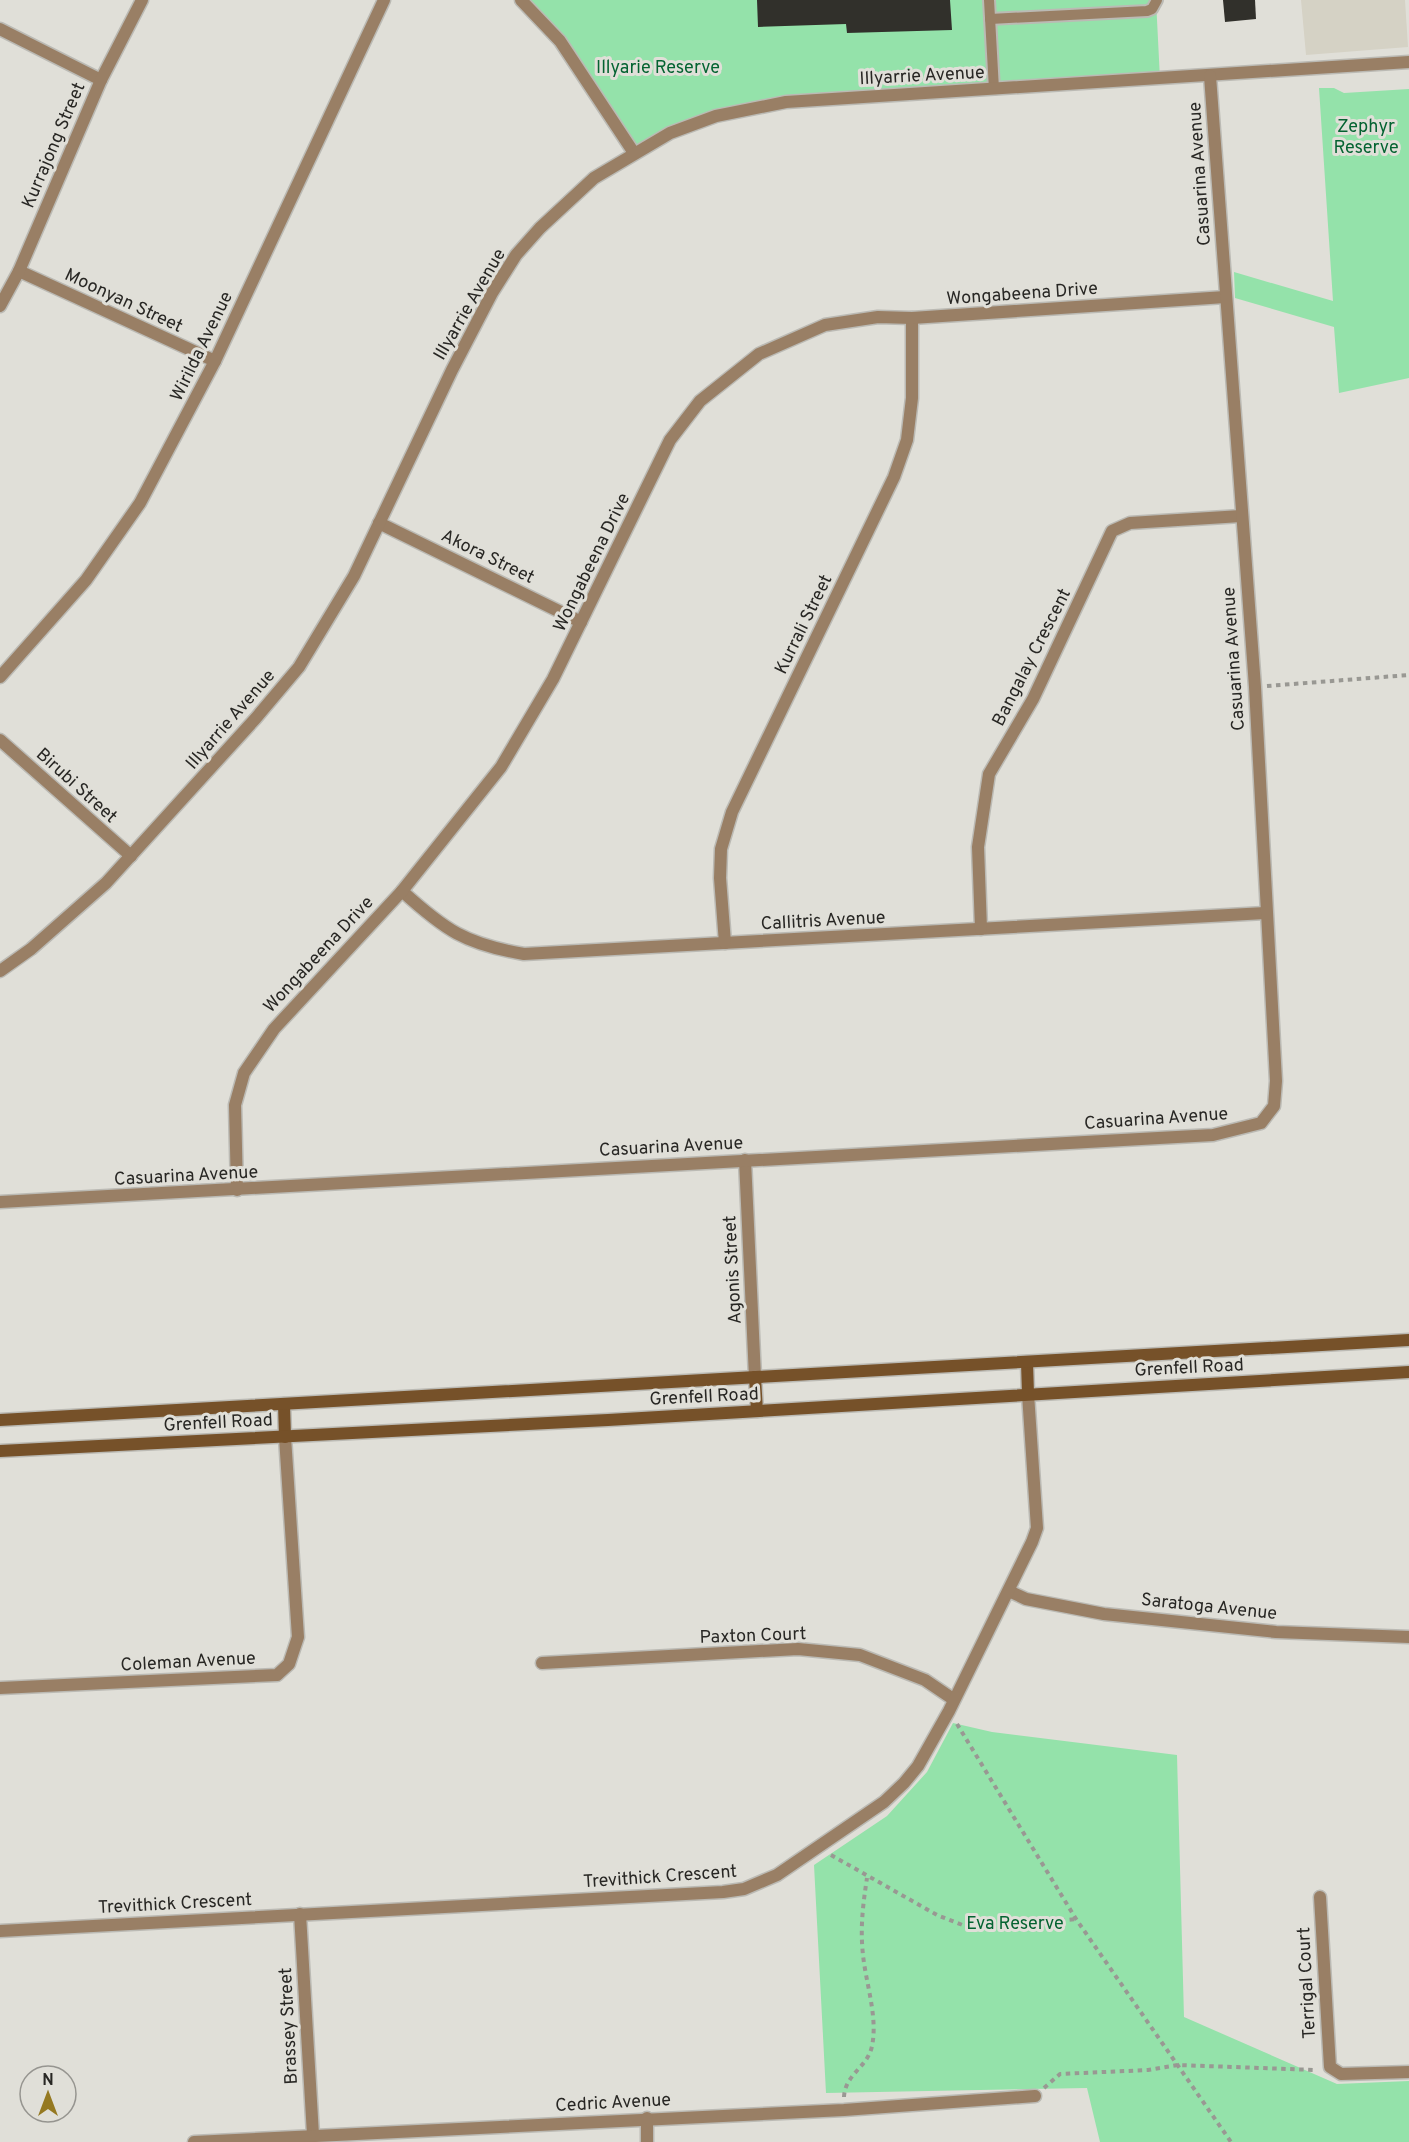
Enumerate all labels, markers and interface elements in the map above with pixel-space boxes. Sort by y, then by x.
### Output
park label: Illyarie Reserve [596,57,720,80]
street label: Illyarrie Avenue [859,62,985,91]
street label: Kurrajong Street [18,79,91,212]
street label: Casuarina Avenue [1184,101,1217,247]
park label: Zephyr Reserve [1333,116,1399,160]
street label: Illyarrie Avenue [429,245,512,365]
street label: Moonyan Street [61,264,186,339]
street label: Wongabeena Drive [946,278,1099,311]
street label: Wirilda Avenue [166,288,239,405]
street label: Wongabeena Drive [549,489,636,636]
street label: Akora Street [437,525,538,590]
street label: Kurrali Street [770,571,838,678]
street label: Bangalay Crescent [988,585,1077,730]
street label: Casuarina Avenue [1218,586,1251,732]
street label: Illyarrie Avenue [181,665,281,775]
street label: Birubi Street [30,744,122,829]
street label: Wongabeena Drive [259,892,379,1018]
street label: Callitris Avenue [760,907,886,936]
street label: Casuarina Avenue [1083,1103,1229,1136]
street label: Casuarina Avenue [598,1132,744,1163]
street label: Casuarina Avenue [113,1161,259,1192]
street label: Agonis Street [719,1215,748,1325]
street label: Grenfell Road [1134,1354,1244,1383]
street label: Grenfell Road [649,1383,759,1412]
street label: Grenfell Road [163,1409,273,1438]
street label: Saratoga Avenue [1140,1589,1278,1626]
street label: Paxton Court [699,1623,807,1650]
street label: Coleman Avenue [120,1647,256,1678]
street label: Trevithick Crescent [582,1861,738,1894]
street label: Trevithick Crescent [97,1889,253,1920]
park label: Eva Reserve [966,1913,1064,1936]
street label: Terrigal Court [1293,1926,1322,2039]
street label: Brassey Street [275,1967,304,2085]
north arrow [18,2064,78,2124]
text: N [42,2071,54,2091]
street label: Cedric Avenue [555,2089,672,2118]

